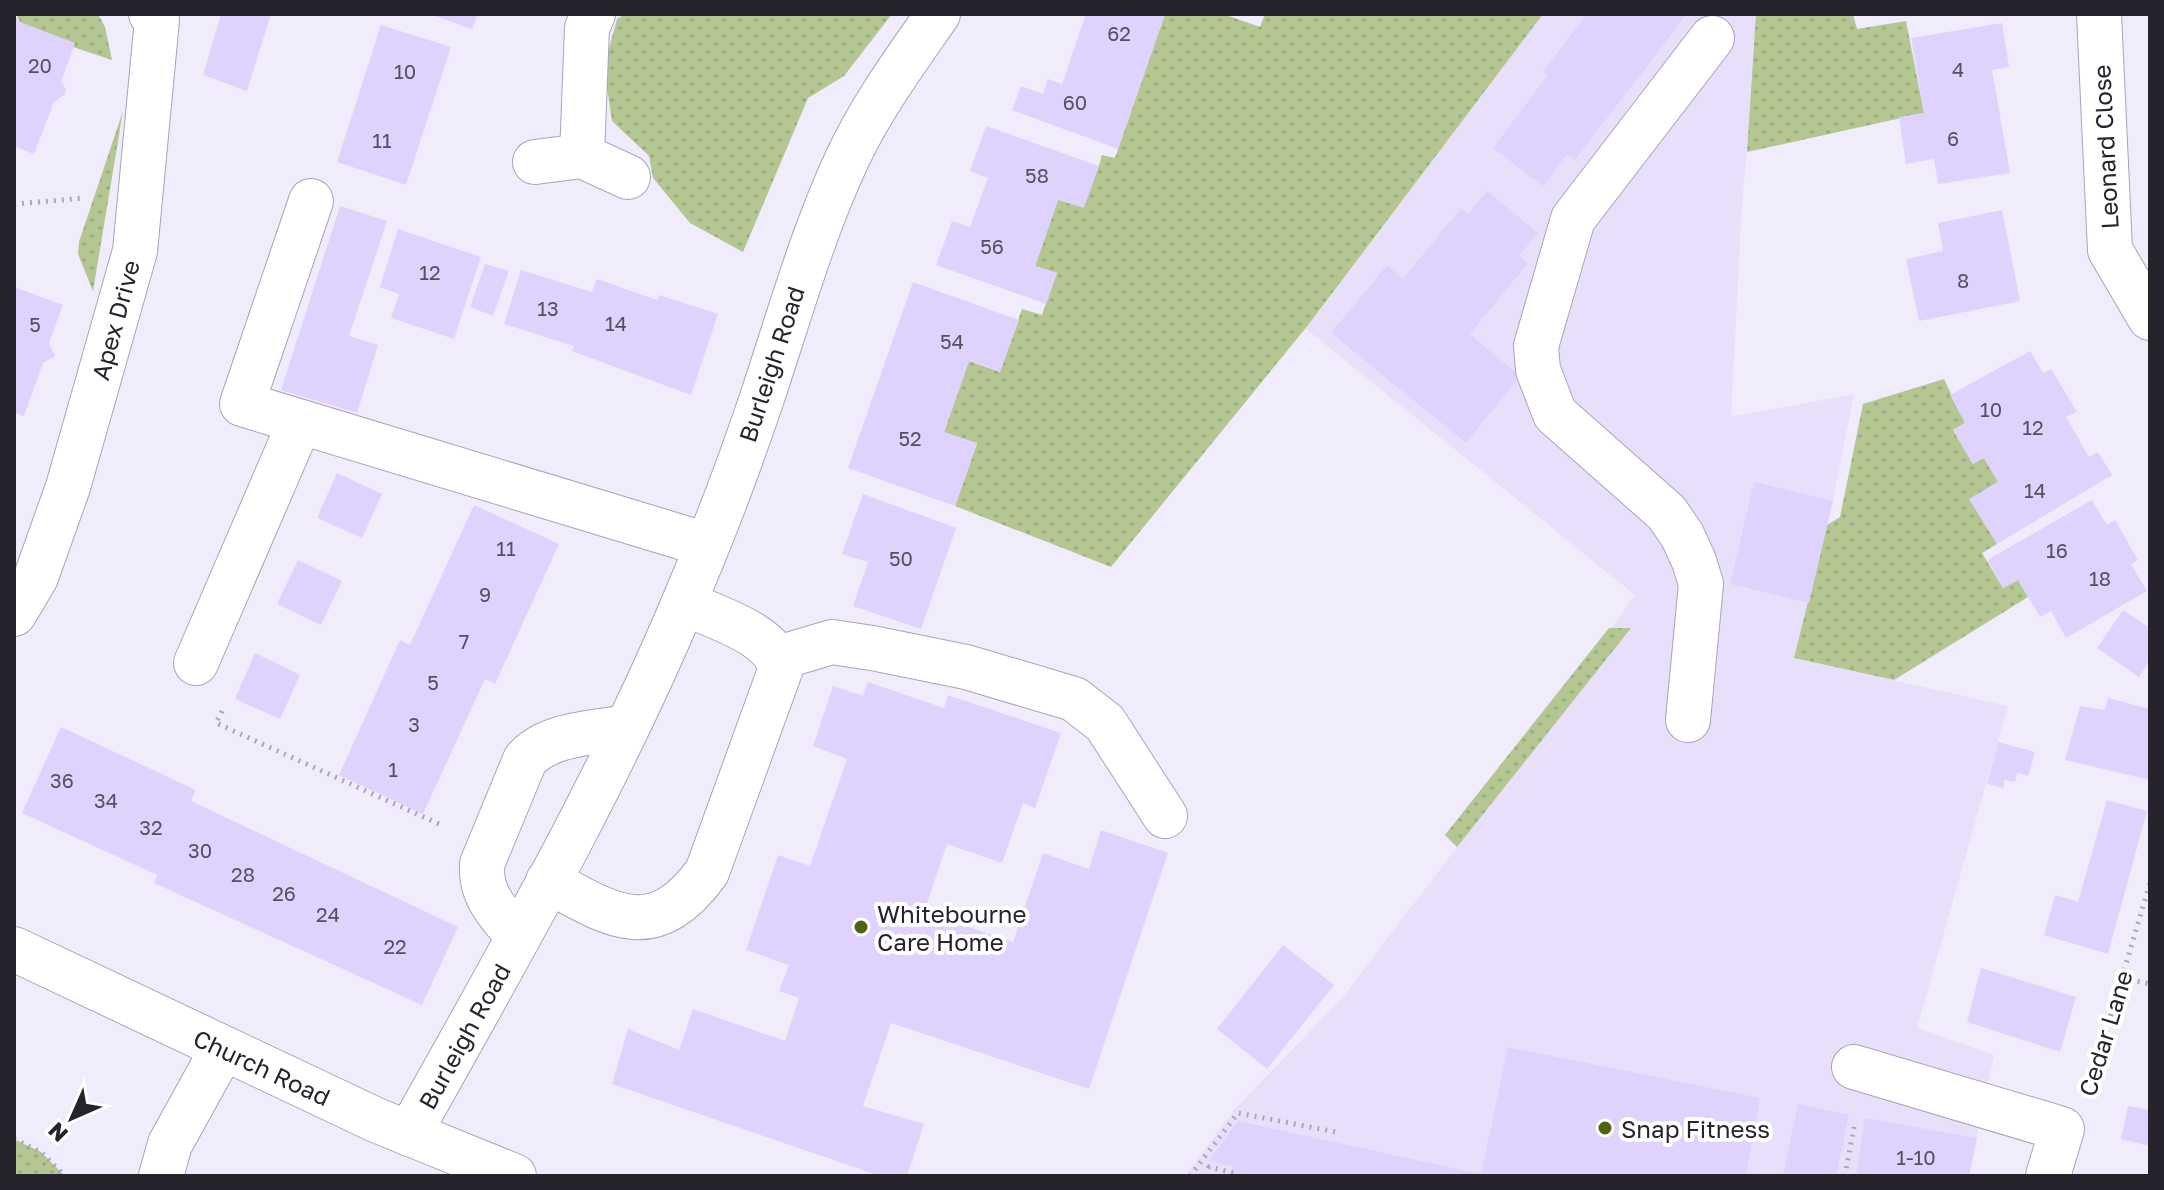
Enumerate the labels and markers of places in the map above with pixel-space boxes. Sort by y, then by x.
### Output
place label: Whitebourne Care Home [877,899,1026,956]
marker: Whitebourne Care Home [852,918,870,936]
place label: Snap Fitness [1621,1114,1770,1143]
marker: Snap Fitness [1596,1119,1614,1137]

